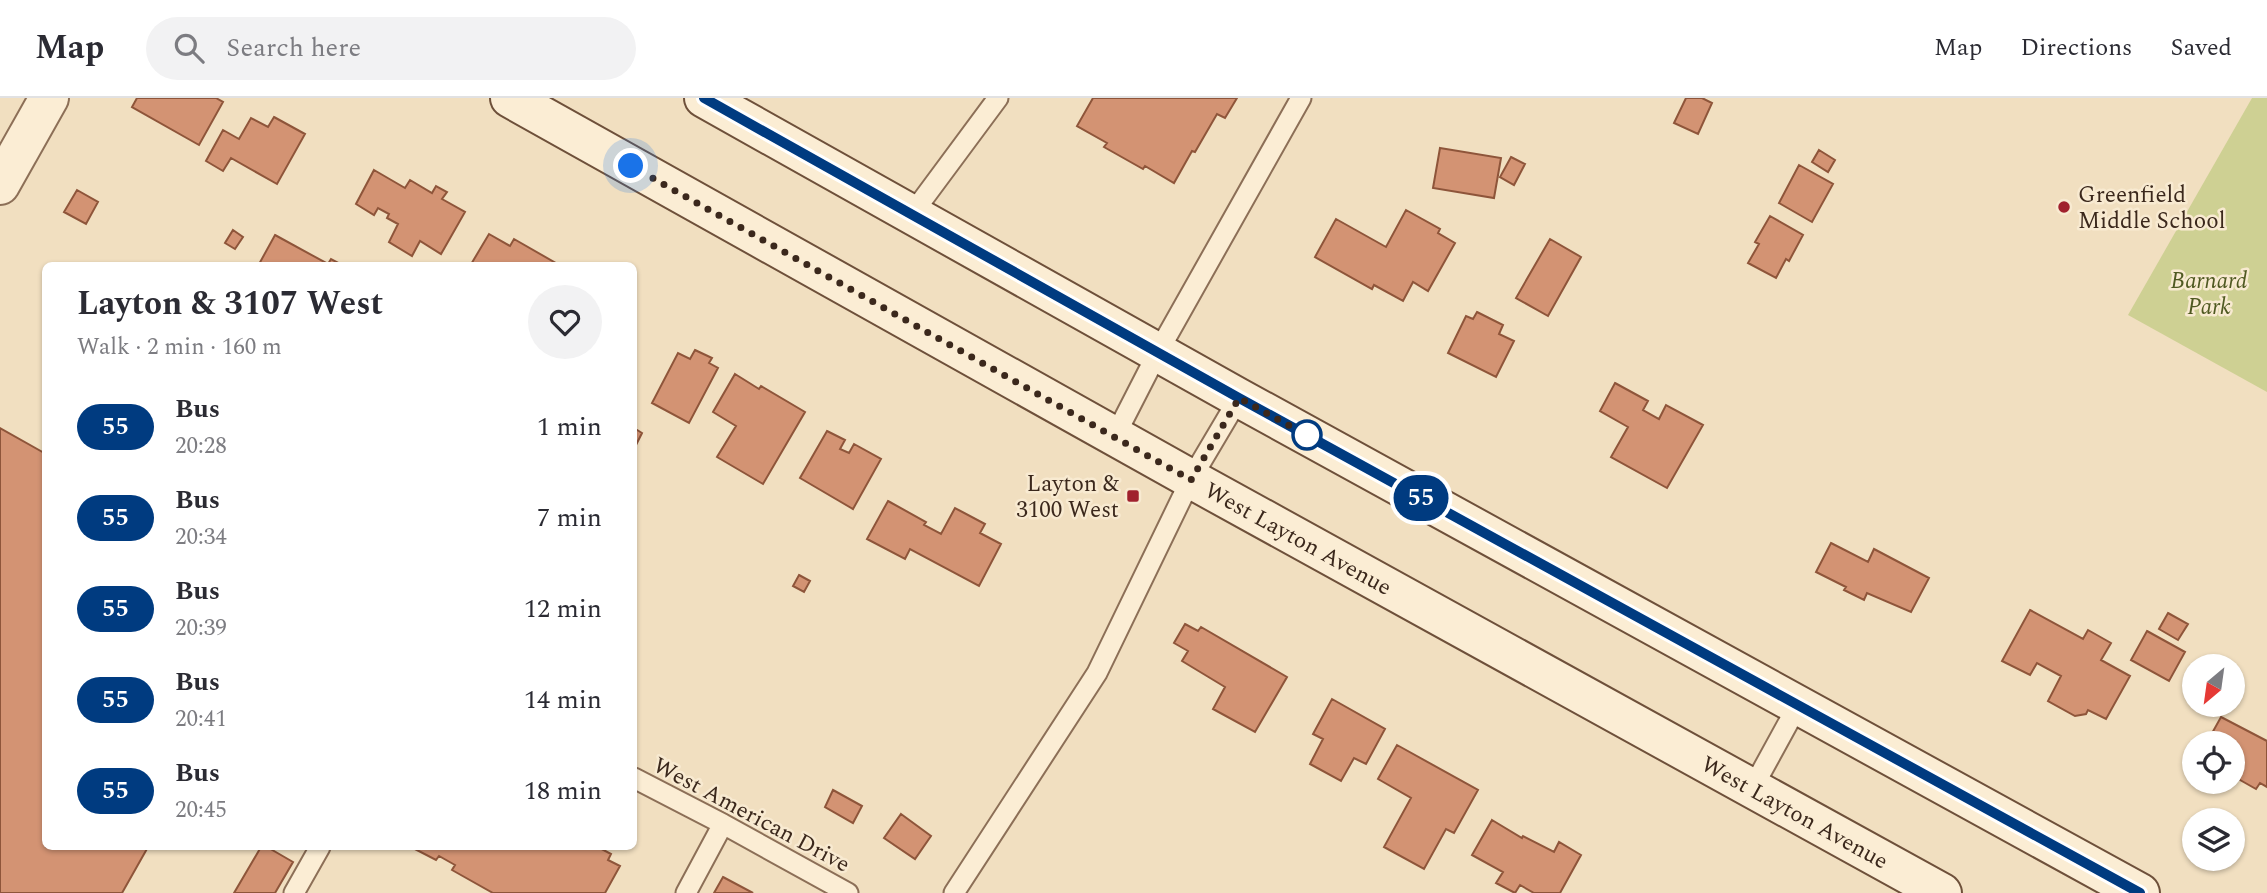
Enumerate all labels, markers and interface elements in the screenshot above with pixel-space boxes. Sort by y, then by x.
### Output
search box [146,17,636,80]
text: Map [35,23,104,73]
text: Search here [226,28,361,68]
icon: search [170,29,208,67]
text: Map [1934,30,1982,66]
text: Directions [2020,30,2132,66]
text: Saved [2170,30,2232,66]
your location [613,148,648,183]
place label: Greenfield Middle School [2078,178,2225,239]
marker: Greenfield Middle School [2056,199,2072,215]
park label: Barnard Park [2171,264,2248,325]
text: Layton & 3107 West [77,279,383,329]
button: heart [528,285,602,359]
text: Walk · 2 min · 160 m [77,330,282,365]
text: Bus [175,389,220,429]
text: 1 min [537,407,602,447]
text: 55 [102,409,129,445]
unlabelled marker [1292,420,1322,450]
text: 20:28 [175,429,227,464]
place label: Layton & 3100 West [1016,467,1119,528]
street label: West Layton Avenue [1198,474,1398,605]
line badge: 55 [1390,475,1452,521]
text: Bus [175,480,220,520]
text: 55 [1408,480,1434,516]
marker: Layton & 3100 West [1125,488,1141,504]
text: 7 min [537,498,602,538]
text: 55 [102,500,129,536]
text: 20:34 [175,520,227,555]
text: Bus [175,571,220,611]
text: 12 min [524,589,602,629]
text: 55 [102,591,129,627]
text: 20:39 [175,611,227,646]
north arrow [2182,654,2245,718]
map controls [2182,654,2245,871]
text: Bus [175,662,220,702]
text: 14 min [524,680,602,720]
text: 55 [102,682,129,718]
text: 20:41 [175,702,227,737]
button: locate [2182,731,2245,794]
street label: West Layton Avenue [1694,747,1894,879]
street label: West American Drive [646,748,856,882]
text: Bus [175,753,220,793]
text: 18 min [524,771,602,811]
text: 55 [102,773,129,809]
text: 20:45 [175,793,227,828]
button: layers [2182,808,2245,871]

